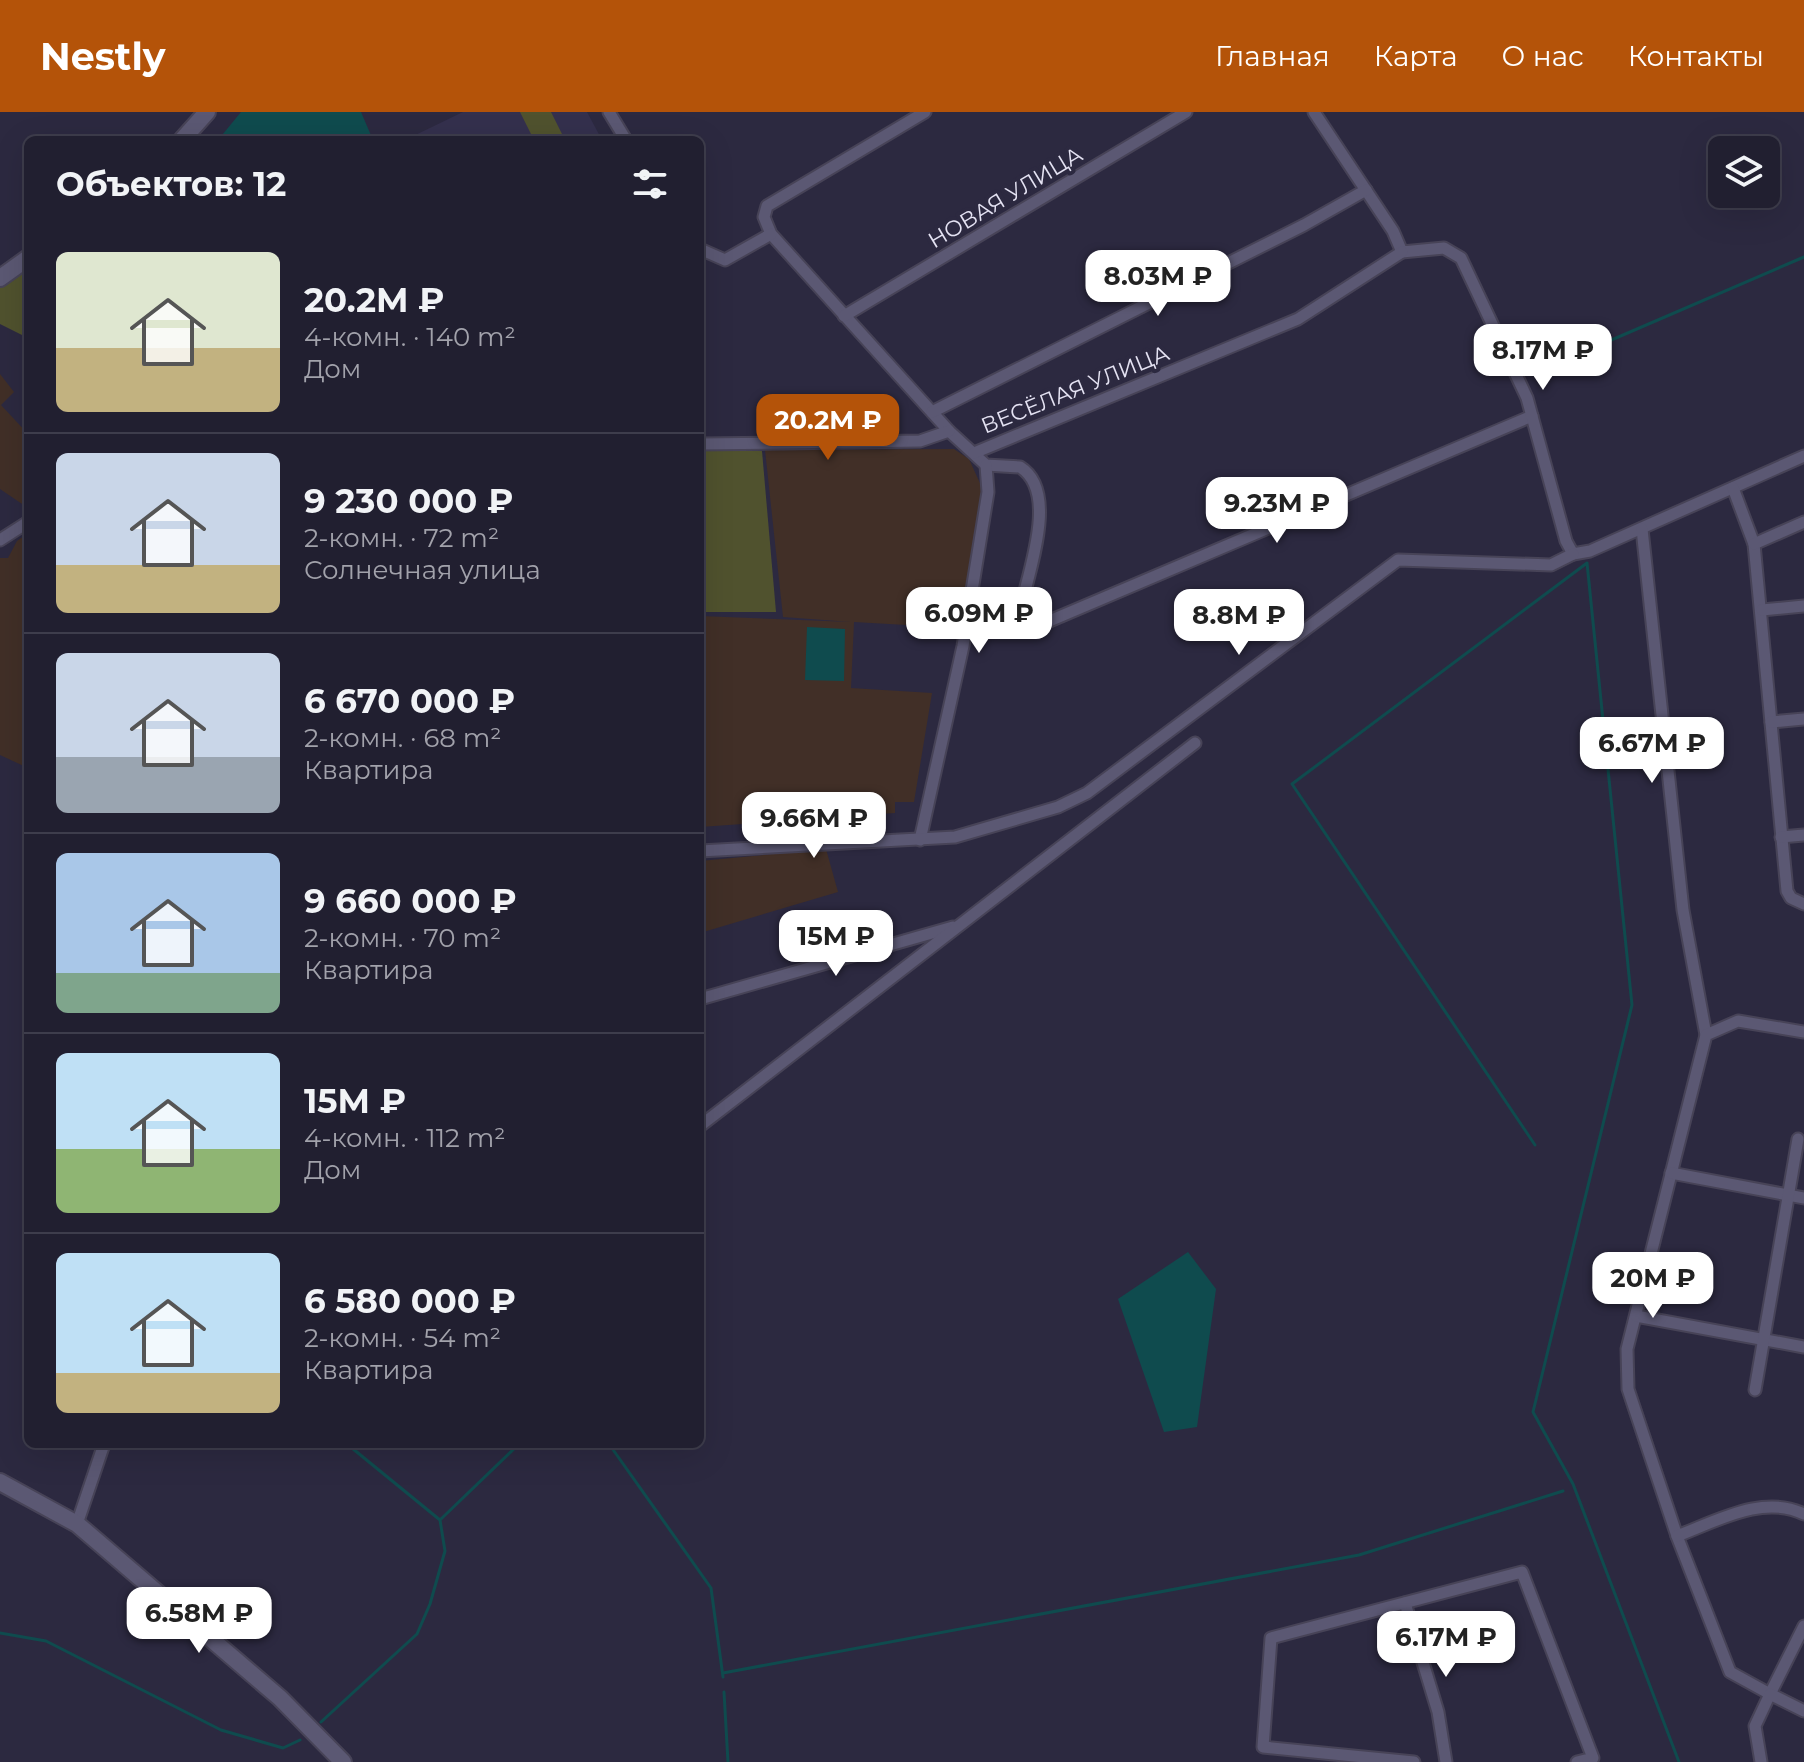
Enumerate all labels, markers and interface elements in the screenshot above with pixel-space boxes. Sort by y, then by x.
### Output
text: Nestly [40,33,166,80]
text: Главная [1215,39,1330,73]
text: Карта [1374,39,1458,73]
text: О нас [1502,39,1584,73]
text: Контакты [1628,39,1764,73]
map controls [1708,136,1780,208]
button: layers [1708,136,1780,208]
street label: НОВАЯ УЛИЦА [923,140,1088,254]
icon: filters [628,162,672,206]
text: Объектов: 12 [56,163,286,205]
pin: 8.03M ₽ [1084,250,1232,318]
text: 8.03M ₽ [1103,260,1213,292]
text: 20.2M ₽ [304,279,444,321]
icon: home [120,284,216,380]
text: 4-комн. · 140 m² [304,321,516,353]
pin: 8.17M ₽ [1469,324,1617,392]
text: 8.17M ₽ [1492,334,1594,366]
street label: ВЕСЁЛАЯ УЛИЦА [977,339,1174,440]
text: Дом [304,353,361,385]
pin: 20.2M ₽ [754,394,902,462]
text: 20.2M ₽ [774,404,882,436]
pin: 9.23M ₽ [1203,477,1351,545]
text: 9 230 000 ₽ [304,480,513,522]
icon: home [120,485,216,581]
text: 9.23M ₽ [1224,487,1330,519]
text: 2-комн. · 72 m² [304,522,499,554]
text: Солнечная улица [304,554,541,586]
pin: 6.09M ₽ [905,587,1053,655]
pin: 8.8M ₽ [1174,589,1304,657]
text: 6.09M ₽ [924,597,1034,629]
text: 8.8M ₽ [1192,599,1286,631]
text: 6 670 000 ₽ [304,680,515,722]
icon: home [120,685,216,781]
pin: 6.67M ₽ [1578,717,1726,785]
text: 2-комн. · 68 m² [304,722,501,754]
text: 6.67M ₽ [1598,727,1706,759]
text: Квартира [304,754,433,786]
pin: 9.66M ₽ [740,792,888,860]
text: 9.66M ₽ [760,802,868,834]
text: 9 660 000 ₽ [304,880,517,922]
icon: home [120,885,216,981]
pin: 15M ₽ [780,910,892,978]
text: 15M ₽ [797,920,875,952]
text: 2-комн. · 70 m² [304,922,501,954]
text: Квартира [304,954,433,986]
text: 15M ₽ [304,1080,406,1122]
icon: home [120,1085,216,1181]
text: 4-комн. · 112 m² [304,1122,505,1154]
text: Дом [304,1154,361,1186]
pin: 20M ₽ [1597,1252,1709,1320]
text: 20M ₽ [1610,1262,1696,1294]
text: 6 580 000 ₽ [304,1280,516,1322]
icon: home [120,1285,216,1381]
text: 2-комн. · 54 m² [304,1322,501,1354]
text: Квартира [304,1354,433,1386]
pin: 6.58M ₽ [125,1587,273,1655]
text: 6.58M ₽ [145,1597,253,1629]
pin: 6.17M ₽ [1372,1611,1520,1679]
text: 6.17M ₽ [1395,1621,1497,1653]

